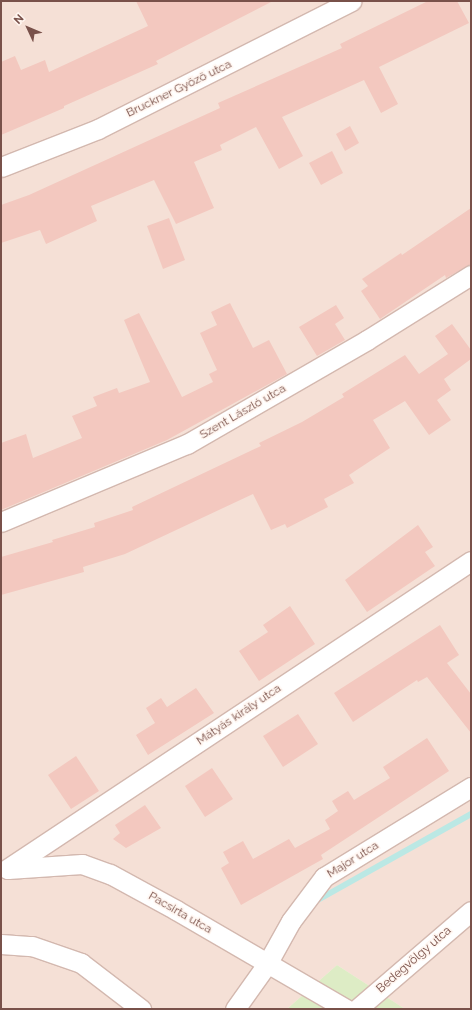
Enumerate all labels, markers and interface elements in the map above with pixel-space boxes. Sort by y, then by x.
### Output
north arrow [8,8,48,48]
text: N [11,12,27,27]
street label: Bruckner Győző utca [124,57,234,121]
street label: Szent László utca [197,382,289,442]
street label: Mátyás király utca [194,681,284,749]
street label: Major utca [324,838,382,882]
street label: Pacsirta utca [146,889,214,937]
street label: Bedegvölgy utca [374,924,454,996]

